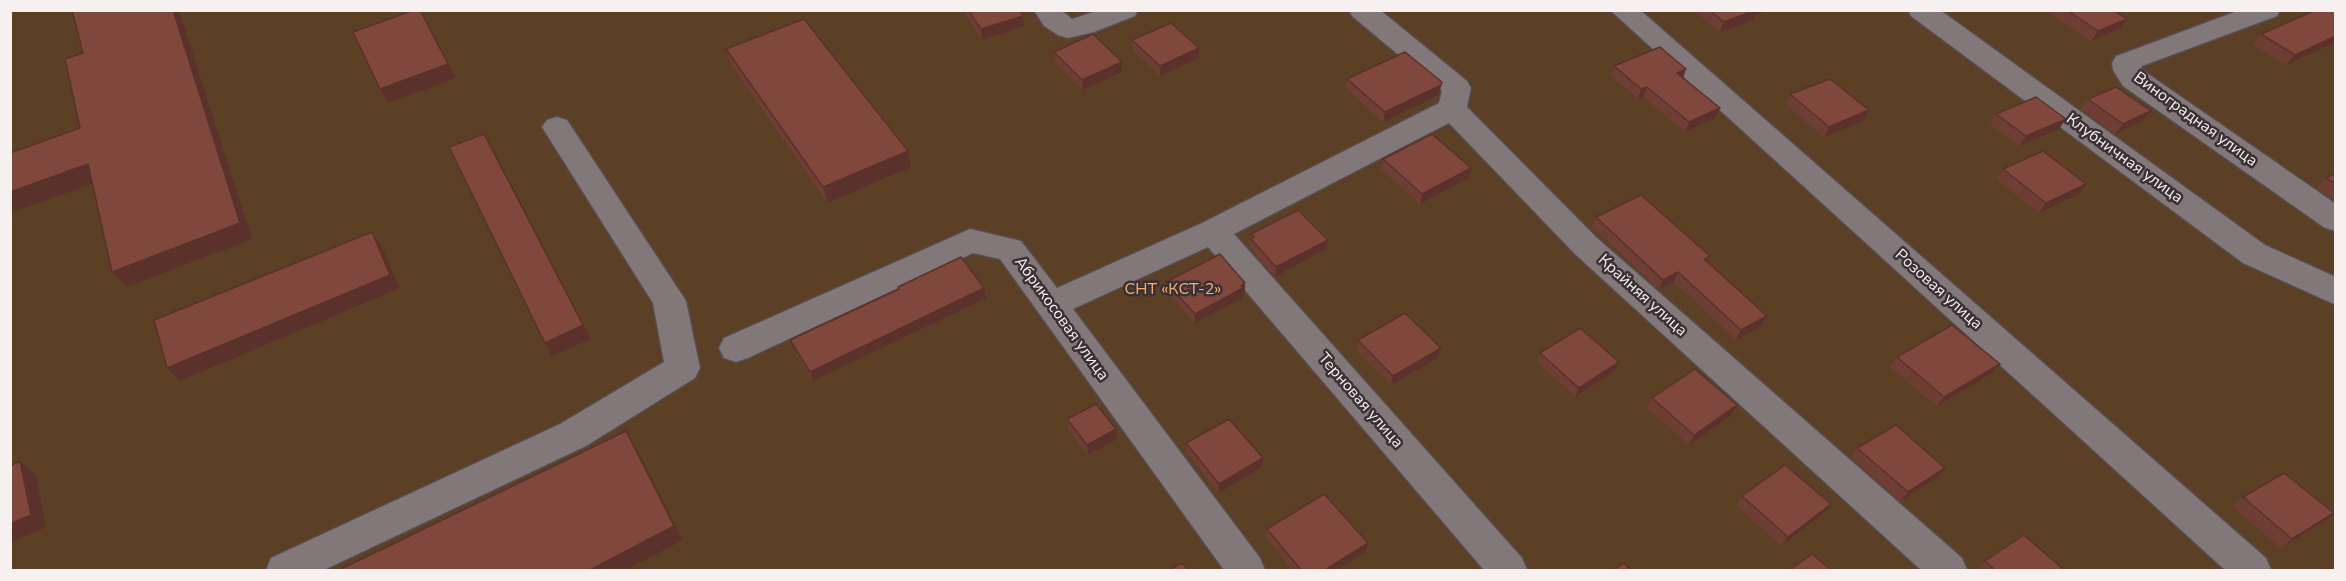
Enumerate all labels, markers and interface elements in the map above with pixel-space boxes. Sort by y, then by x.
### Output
street label: Виноградная улица [2129,69,2261,171]
street label: Клубничная улица [2062,110,2186,208]
street label: Розовая улица [1890,246,1986,334]
street label: Крайняя улица [1594,251,1690,341]
street label: Абрикосовая улица [1010,253,1112,385]
park label: СНТ «КСТ-2» [1125,280,1221,300]
street label: Терновая улица [1313,350,1407,452]

